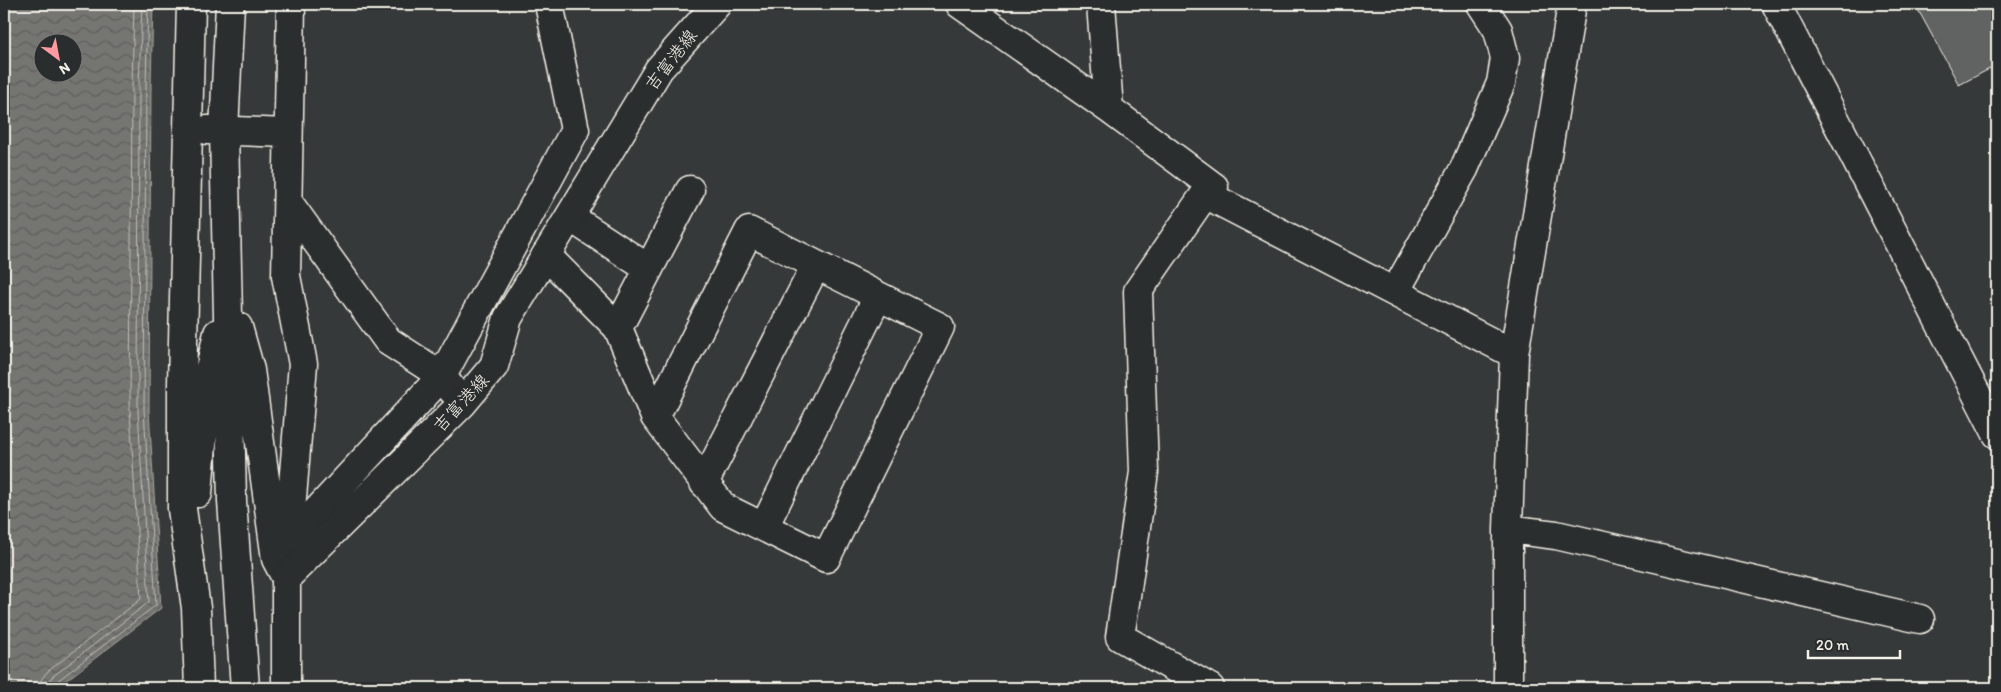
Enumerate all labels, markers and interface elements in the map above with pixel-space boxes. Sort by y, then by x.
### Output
street label: 吉富港線 [640,25,702,95]
north arrow [32,32,82,82]
text: N [56,59,73,78]
street label: 吉富港線 [428,369,494,437]
scale bar [1808,627,1901,659]
text: 20 m [1816,636,1850,654]

